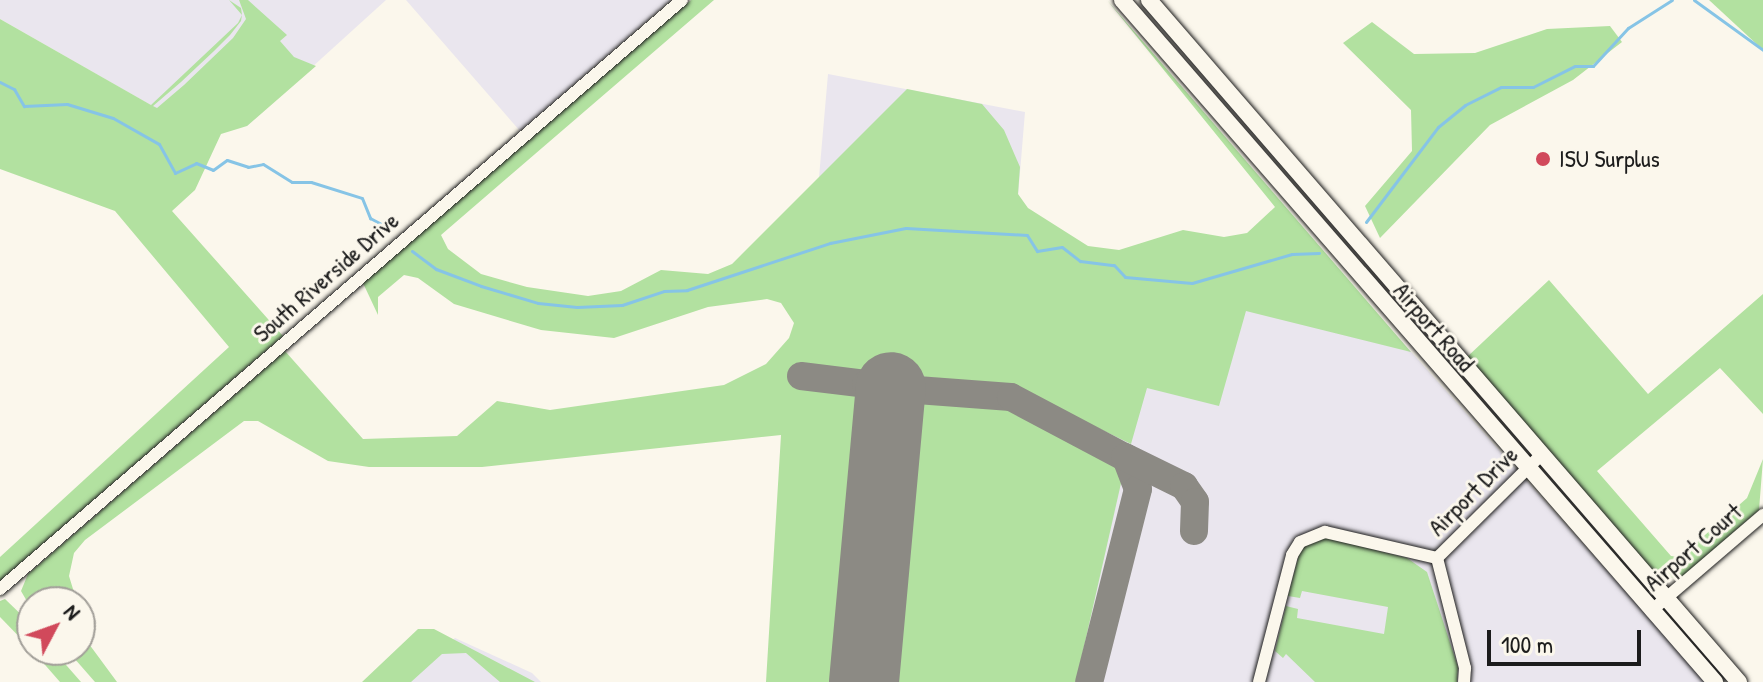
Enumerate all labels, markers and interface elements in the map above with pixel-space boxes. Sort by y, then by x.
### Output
place label: ISU Surplus [1559,145,1660,173]
marker: ISU Surplus [1534,150,1552,168]
street label: South Riverside Drive [247,206,405,348]
street label: Airport Road [1388,277,1480,377]
street label: Airport Drive [1422,440,1524,542]
street label: Airport Court [1639,497,1747,597]
north arrow [16,586,96,666]
text: N [57,597,88,626]
scale bar [1491,614,1645,664]
text: 100 m [1501,628,1553,660]

